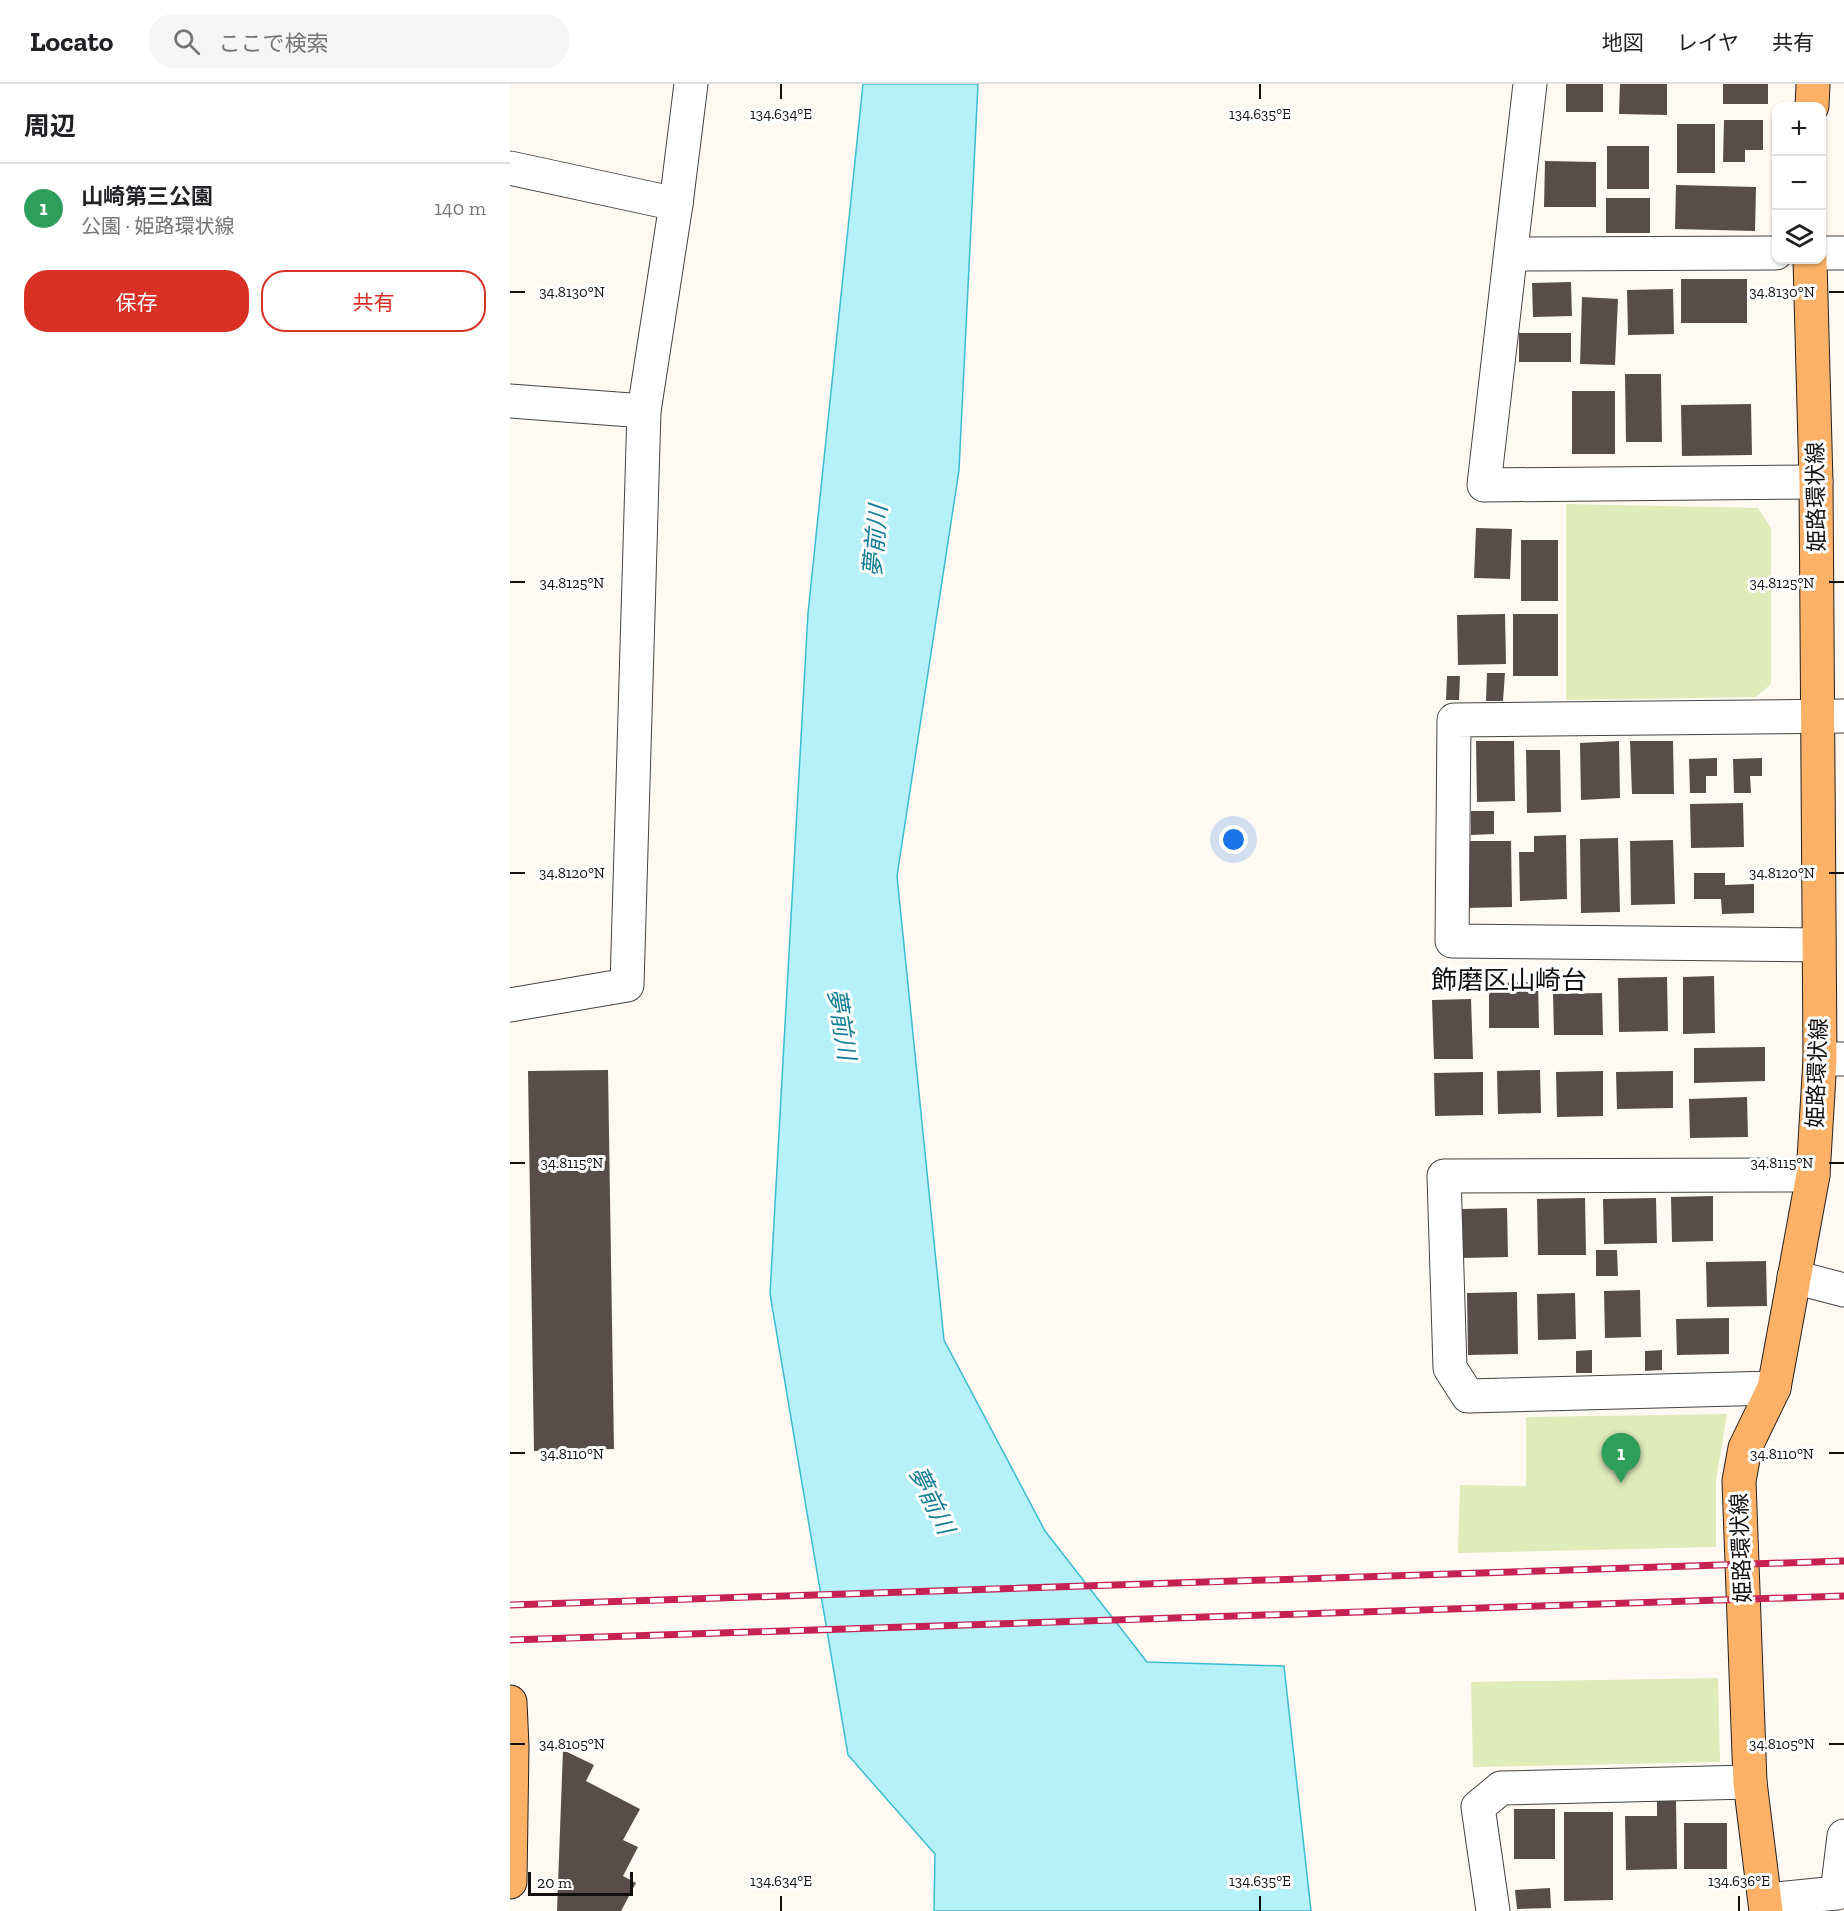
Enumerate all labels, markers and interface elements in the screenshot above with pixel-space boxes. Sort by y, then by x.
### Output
search box [149,14,569,68]
text: Locato [30,25,113,58]
icon: search [170,25,203,58]
text: ここで検索 [218,30,328,57]
text: 地図 [1602,30,1644,55]
text: レイヤ [1677,30,1739,55]
text: 共有 [1772,30,1814,55]
map controls [1772,102,1826,264]
button: + [1772,102,1826,156]
text: 134.634°E [750,105,812,123]
text: 134.635°E [1229,105,1291,123]
text: 周辺 [24,110,76,142]
button: − [1772,156,1826,210]
text: 山崎第三公園 [81,183,213,210]
text: 1 [39,196,48,220]
text: 140 m [434,196,486,220]
button: layers [1772,210,1826,264]
text: 公園 · 姫路環状線 [81,214,234,238]
button: 保存 [24,270,249,332]
button: 共有 [261,270,486,332]
text: 34.8130°N [539,283,605,301]
text: 34.8130°N [1749,283,1815,301]
street label: 姫路環状線 [1802,442,1830,552]
water label: 夢前川 [857,501,893,578]
text: 34.8125°N [540,574,604,592]
text: 34.8125°N [1750,574,1814,592]
your location [1219,825,1248,854]
text: 34.8120°N [539,864,605,882]
text: 34.8120°N [1749,864,1815,882]
district label: 飾磨区山崎台 [1431,964,1587,996]
water label: 夢前川 [822,986,862,1065]
street label: 姫路環状線 [1802,1018,1832,1128]
text: 34.8115°N [541,1154,603,1172]
text: 34.8115°N [1751,1154,1813,1172]
pin: 1 [1602,1434,1640,1483]
text: 34.8110°N [540,1445,604,1463]
text: 34.8110°N [1750,1445,1814,1463]
water label: 夢前川 [903,1461,962,1541]
street label: 姫路環状線 [1726,1493,1756,1603]
text: 34.8105°N [539,1735,605,1753]
text: 34.8105°N [1749,1735,1815,1753]
scale bar [528,1869,633,1896]
text: 134.634°E [750,1872,812,1890]
text: 134.635°E [1229,1872,1291,1890]
text: 134.636°E [1708,1872,1770,1890]
text: 20 m [537,1873,572,1892]

